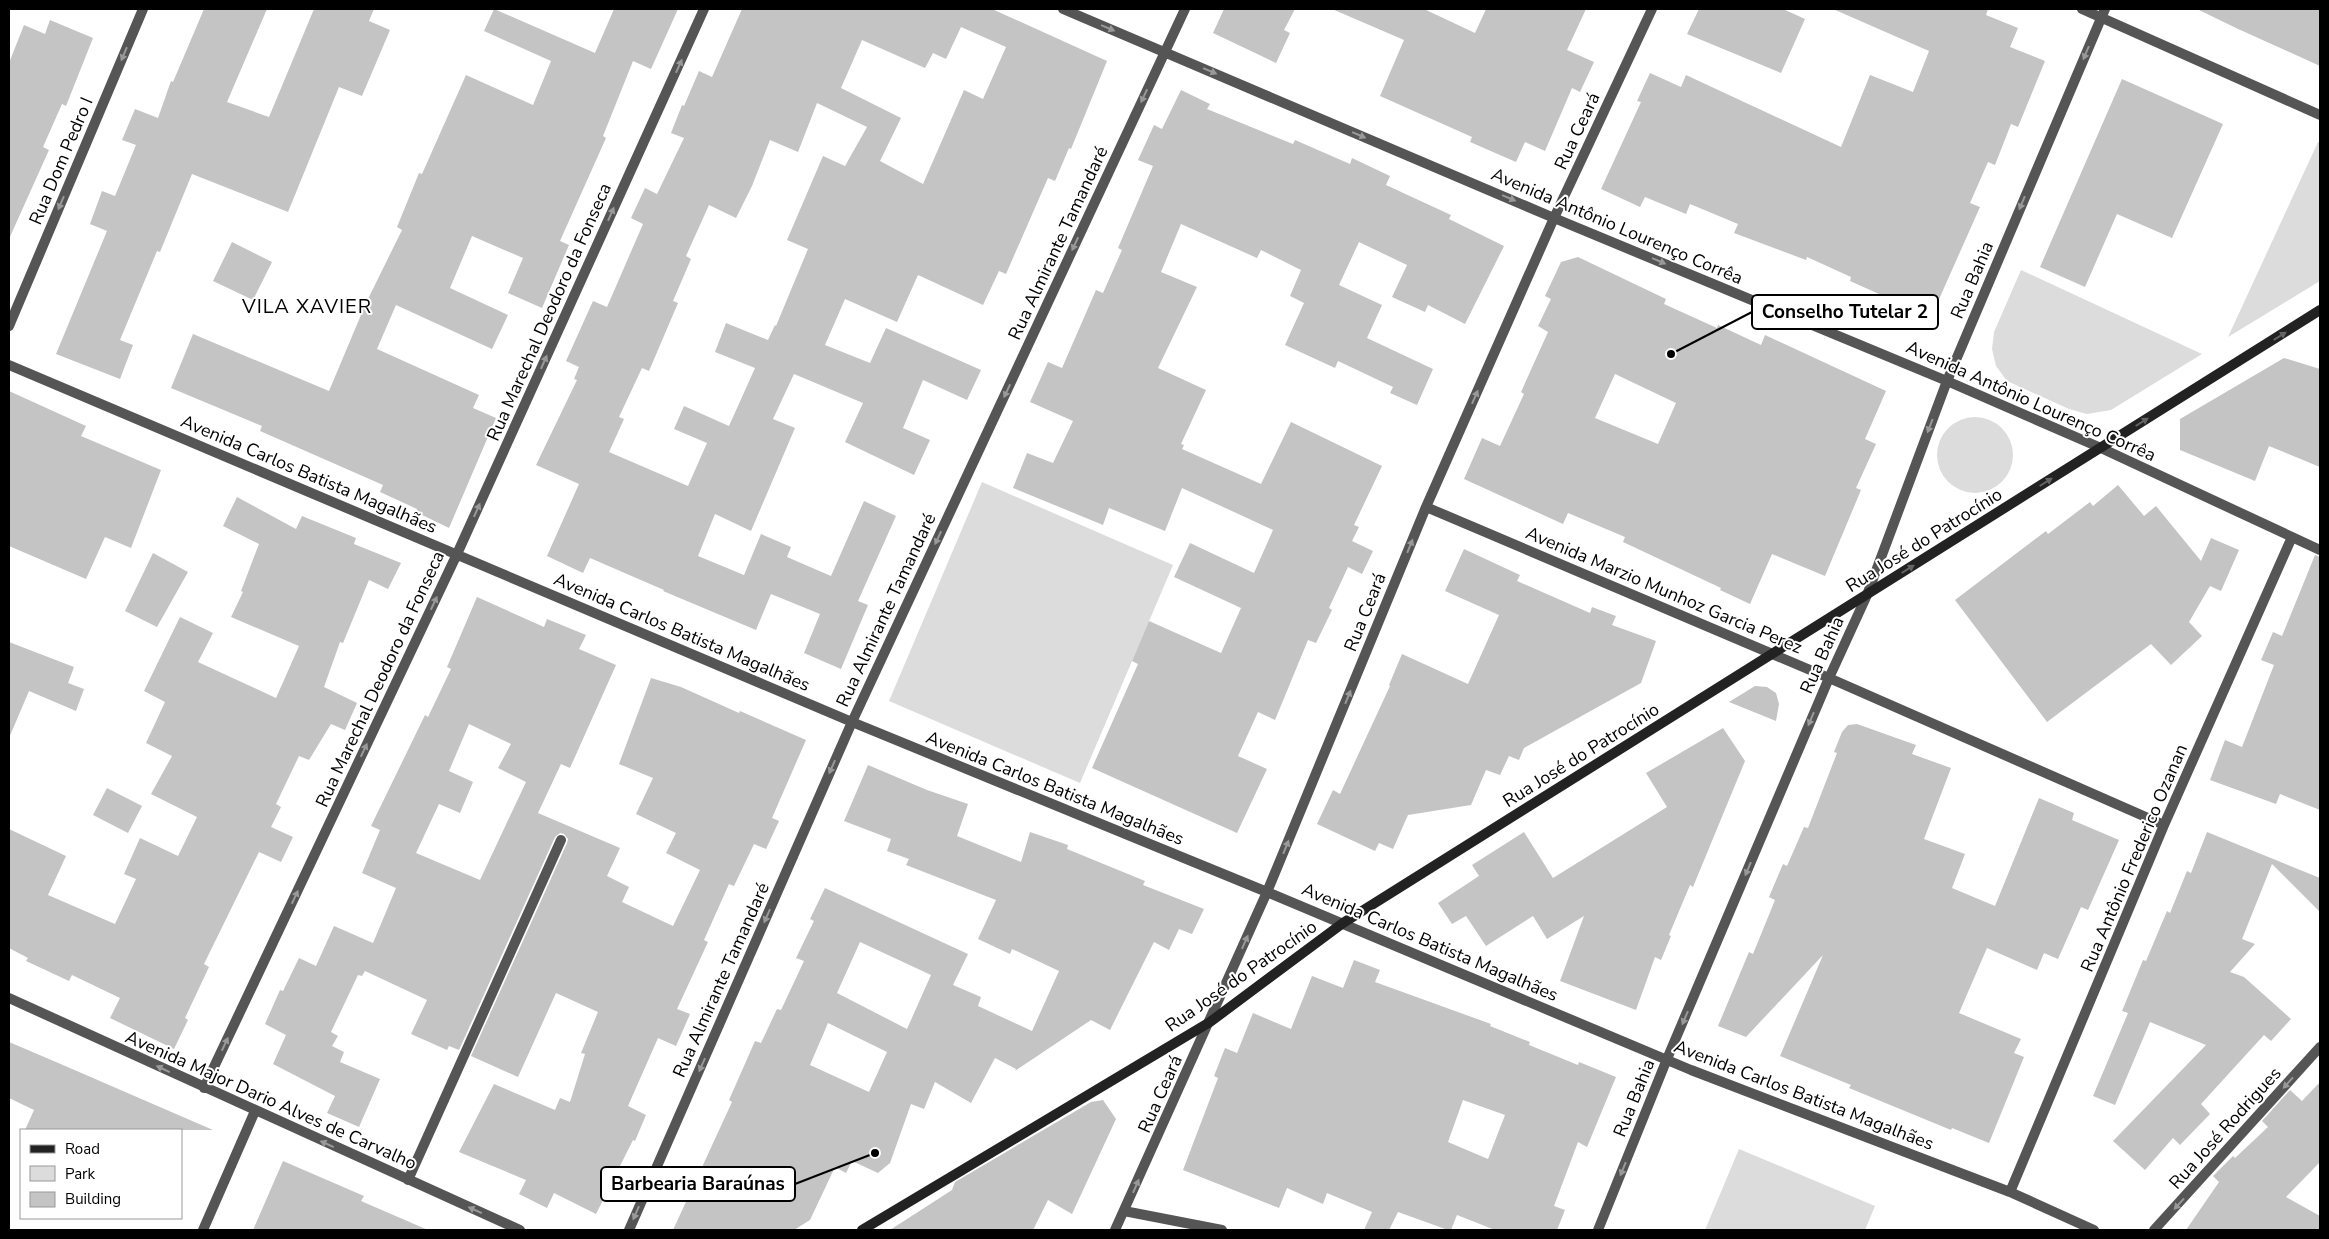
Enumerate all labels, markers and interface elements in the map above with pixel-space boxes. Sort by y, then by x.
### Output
one-way arrow [1101,24,1116,32]
one-way arrow [2081,46,2089,60]
one-way arrow [120,47,128,61]
one-way arrow [675,59,683,73]
one-way arrow [1203,68,1217,76]
street label: Rua Ceará [1549,88,1605,174]
one-way arrow [1140,89,1148,103]
street label: Rua Dom Pedro I [23,94,99,228]
one-way arrow [1352,131,1366,139]
street label: Rua Almirante Tamandaré [1003,142,1113,344]
street label: Avenida Antônio Lourenço Corrêa [1488,162,1746,290]
street label: Rua Marechal Deodoro da Fonseca [481,179,617,445]
one-way arrow [1502,195,1516,203]
one-way arrow [56,196,64,210]
one-way arrow [2018,196,2026,210]
one-way arrow [608,207,616,221]
one-way arrow [1071,236,1080,251]
street label: Rua Bahia [1945,238,1999,322]
one-way arrow [1652,257,1666,265]
district label: VILA XAVIER [241,293,372,320]
callout: Conselho Tutelar 2 [1752,295,1938,329]
text: Conselho Tutelar 2 [1762,299,1928,325]
one-way arrow [2273,331,2286,341]
street label: Avenida Antônio Lourenço Corrêa [1902,335,2160,467]
one-way arrow [541,355,549,369]
one-way arrow [1002,384,1010,398]
one-way arrow [1471,390,1479,404]
street label: Avenida Carlos Batista Magalhães [177,409,441,539]
one-way arrow [2135,418,2149,427]
one-way arrow [1926,419,1934,434]
one-way arrow [2039,478,2053,487]
street label: Rua José do Patrocínio [1841,482,2007,598]
one-way arrow [474,503,482,517]
street label: Rua Almirante Tamandaré [831,509,941,711]
street label: Avenida Marzio Munhoz Garcia Perez [1522,521,1806,659]
one-way arrow [933,531,941,545]
one-way arrow [1406,539,1414,554]
street label: Rua Marechal Deodoro da Fonseca [310,547,450,811]
one-way arrow [1902,564,1915,574]
street label: Avenida Carlos Batista Magalhães [550,567,814,697]
street label: Rua Ceará [1338,569,1392,655]
one-way arrow [430,596,438,611]
street label: Rua Bahia [1794,613,1850,697]
one-way arrow [1344,690,1352,704]
street label: Rua José do Patrocínio [1498,697,1664,813]
one-way arrow [1807,712,1815,726]
street label: Avenida Carlos Batista Magalhães [922,725,1188,851]
street label: Rua Antônio Frederico Ozanan [2075,740,2193,976]
one-way arrow [361,743,369,757]
one-way arrow [828,760,836,774]
one-way arrow [1282,839,1290,854]
one-way arrow [1744,862,1752,877]
street label: Avenida Carlos Batista Magalhães [1298,877,1562,1007]
street label: Rua Almirante Tamandaré [667,879,775,1081]
one-way arrow [291,890,299,904]
one-way arrow [762,909,770,923]
street label: Rua José do Patrocínio [1160,914,1322,1038]
one-way arrow [1242,935,1250,949]
one-way arrow [1680,1011,1688,1025]
street label: Avenida Major Dario Alves de Carvalho [122,1025,420,1175]
street label: Avenida Carlos Batista Magalhães [1671,1034,1937,1156]
one-way arrow [221,1037,229,1051]
street label: Rua Ceará [1132,1051,1188,1137]
street label: Rua Bahia [1608,1056,1660,1140]
one-way arrow [697,1058,705,1072]
street label: Rua José Rodrigues [2164,1062,2286,1194]
one-way arrow [156,1065,170,1073]
one-way arrow [2282,1077,2293,1090]
legend [20,1129,182,1219]
text: Road [65,1139,100,1159]
one-way arrow [320,1139,334,1147]
one-way arrow [1619,1162,1627,1177]
text: Park [65,1164,95,1184]
callout: Barbearia Baraúnas [601,1167,795,1201]
text: Barbearia Baraúnas [611,1171,785,1197]
one-way arrow [1132,1179,1140,1193]
text: Building [65,1189,121,1209]
one-way arrow [2173,1197,2185,1209]
one-way arrow [468,1206,482,1214]
one-way arrow [632,1206,640,1220]

